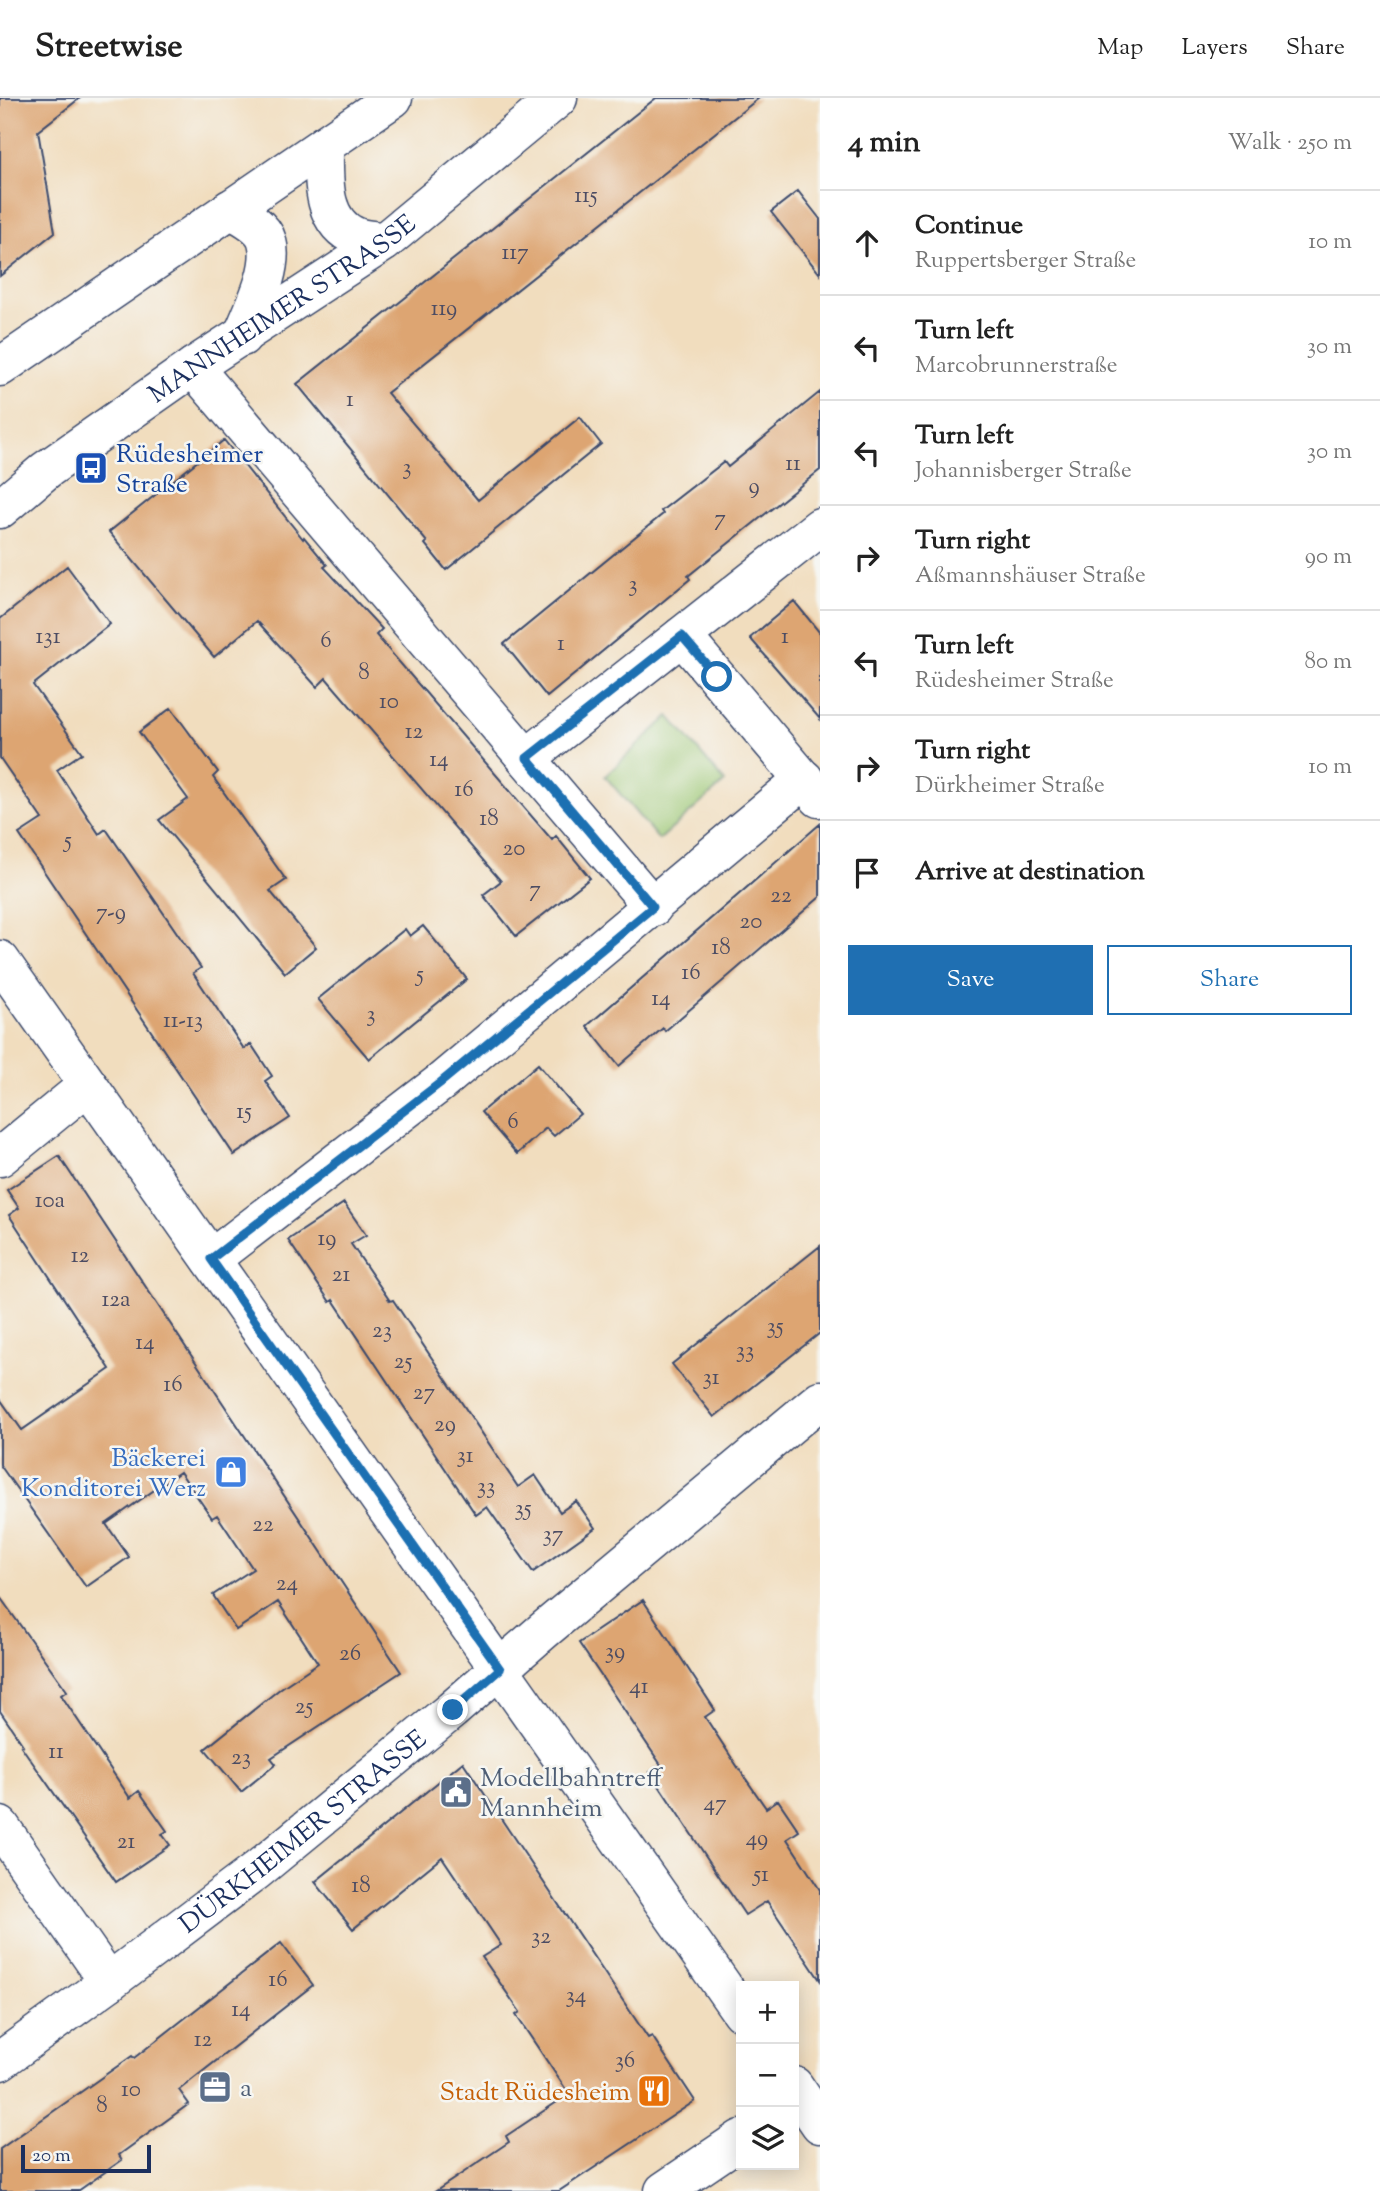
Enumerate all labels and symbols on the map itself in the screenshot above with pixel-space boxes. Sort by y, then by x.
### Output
house number: 115 [574,180,598,213]
street label: MANNHEIMER STRASSE [142,207,425,414]
house number: 117 [501,237,529,270]
house number: 119 [431,293,457,326]
house number: 1 [346,384,354,417]
place label: Rüdesheimer Straße [116,437,264,504]
house number: 11 [785,448,801,481]
bus stop icon: Rüdesheimer Straße [72,449,110,487]
house number: 3 [402,452,412,485]
house number: 9 [748,471,760,504]
house number: 7 [714,503,726,536]
house number: 3 [628,569,638,602]
house number: 131 [36,621,61,654]
house number: 1 [781,621,789,654]
house number: 6 [320,625,332,658]
house number: 1 [557,628,565,661]
house number: 8 [358,657,370,690]
route start [701,661,732,692]
house number: 10 [379,686,399,719]
house number: 12 [405,716,424,749]
house number: 14 [429,744,449,777]
house number: 16 [454,774,474,807]
house number: 18 [479,803,499,836]
house number: 5 [62,825,72,858]
house number: 20 [503,833,525,866]
house number: 7 [529,874,541,907]
house number: 22 [770,880,792,913]
house number: 7-9 [96,897,126,930]
house number: 20 [740,906,762,939]
house number: 18 [711,932,731,965]
house number: 16 [681,957,701,990]
house number: 5 [414,959,424,992]
house number: 14 [651,983,671,1016]
house number: 3 [366,999,376,1032]
house number: 11-13 [163,1005,203,1038]
house number: 15 [236,1096,252,1129]
house number: 6 [507,1106,519,1139]
house number: 10a [35,1185,66,1218]
house number: 19 [318,1223,336,1256]
house number: 12 [71,1240,90,1273]
house number: 21 [332,1259,350,1292]
house number: 12a [101,1284,131,1317]
house number: 35 [766,1311,784,1344]
house number: 23 [372,1315,392,1348]
house number: 14 [135,1327,155,1360]
house number: 33 [736,1335,754,1368]
house number: 25 [394,1346,412,1379]
house number: 31 [702,1362,720,1395]
house number: 16 [163,1369,183,1402]
house number: 27 [413,1377,436,1410]
house number: 29 [434,1409,456,1442]
house number: 31 [456,1440,474,1473]
place label: Bäckerei Konditorei Werz [21,1441,206,1508]
shop icon: Bäckerei Konditorei Werz [212,1453,250,1491]
house number: 33 [477,1471,495,1504]
house number: 35 [514,1493,532,1526]
house number: 22 [252,1509,274,1542]
house number: 37 [543,1519,564,1552]
house number: 24 [276,1568,298,1601]
house number: 39 [605,1636,625,1669]
house number: 26 [339,1638,361,1671]
house number: 41 [629,1671,649,1704]
house number: 25 [295,1691,313,1724]
route end [437,1694,468,1725]
street label: DÜRKHEIMER STRASSE [172,1722,436,1944]
house number: 11 [48,1736,64,1769]
house number: 23 [231,1742,251,1775]
place label: Modellbahntreff Mannheim [480,1761,663,1828]
public building icon: Modellbahntreff Mannheim [437,1773,475,1811]
house number: 47 [703,1788,727,1821]
house number: 49 [746,1823,768,1856]
house number: 21 [117,1826,135,1859]
house number: 51 [751,1859,769,1892]
house number: 18 [351,1870,371,1903]
house number: 32 [531,1921,551,1954]
house number: 16 [268,1964,288,1997]
house number: 34 [566,1980,586,2013]
house number: 14 [231,1994,251,2027]
house number: 12 [194,2024,213,2057]
house number: 36 [615,2045,635,2078]
office icon: a [196,2068,234,2106]
place label: a [240,2071,252,2108]
restaurant icon: Stadt Rüdesheim [635,2072,673,2110]
house number: 10 [121,2074,141,2107]
place label: Stadt Rüdesheim [439,2075,630,2112]
house number: 8 [96,2090,108,2123]
scale bar [21,2142,150,2174]

